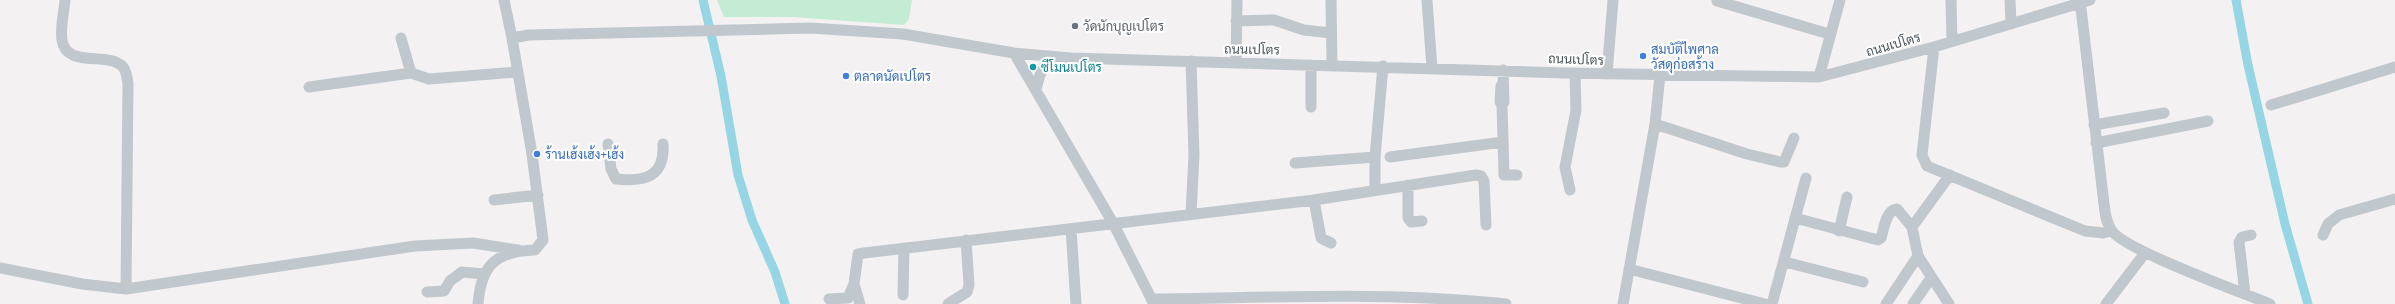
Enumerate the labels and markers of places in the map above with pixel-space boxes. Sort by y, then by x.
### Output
place label: วัดนักบุญเปโตร [1083,18,1164,36]
marker: วัดนักบุญเปโตร [1070,21,1080,31]
place label: สมบัติไพศาล วัสดุก่อสร้าง [1651,41,1719,74]
marker: สมบัติไพศาล วัสดุก่อสร้าง [1638,51,1648,61]
place label: ซีโมนเปโตร [1041,58,1102,75]
marker: ซีโมนเปโตร [1028,62,1038,72]
place label: ตลาดนัดเปโตร [854,68,931,84]
marker: ตลาดนัดเปโตร [841,71,851,81]
place label: ร้านเฮ้งเฮ้ง+เฮ้ง [545,145,624,162]
marker: ร้านเฮ้งเฮ้ง+เฮ้ง [532,149,542,159]

